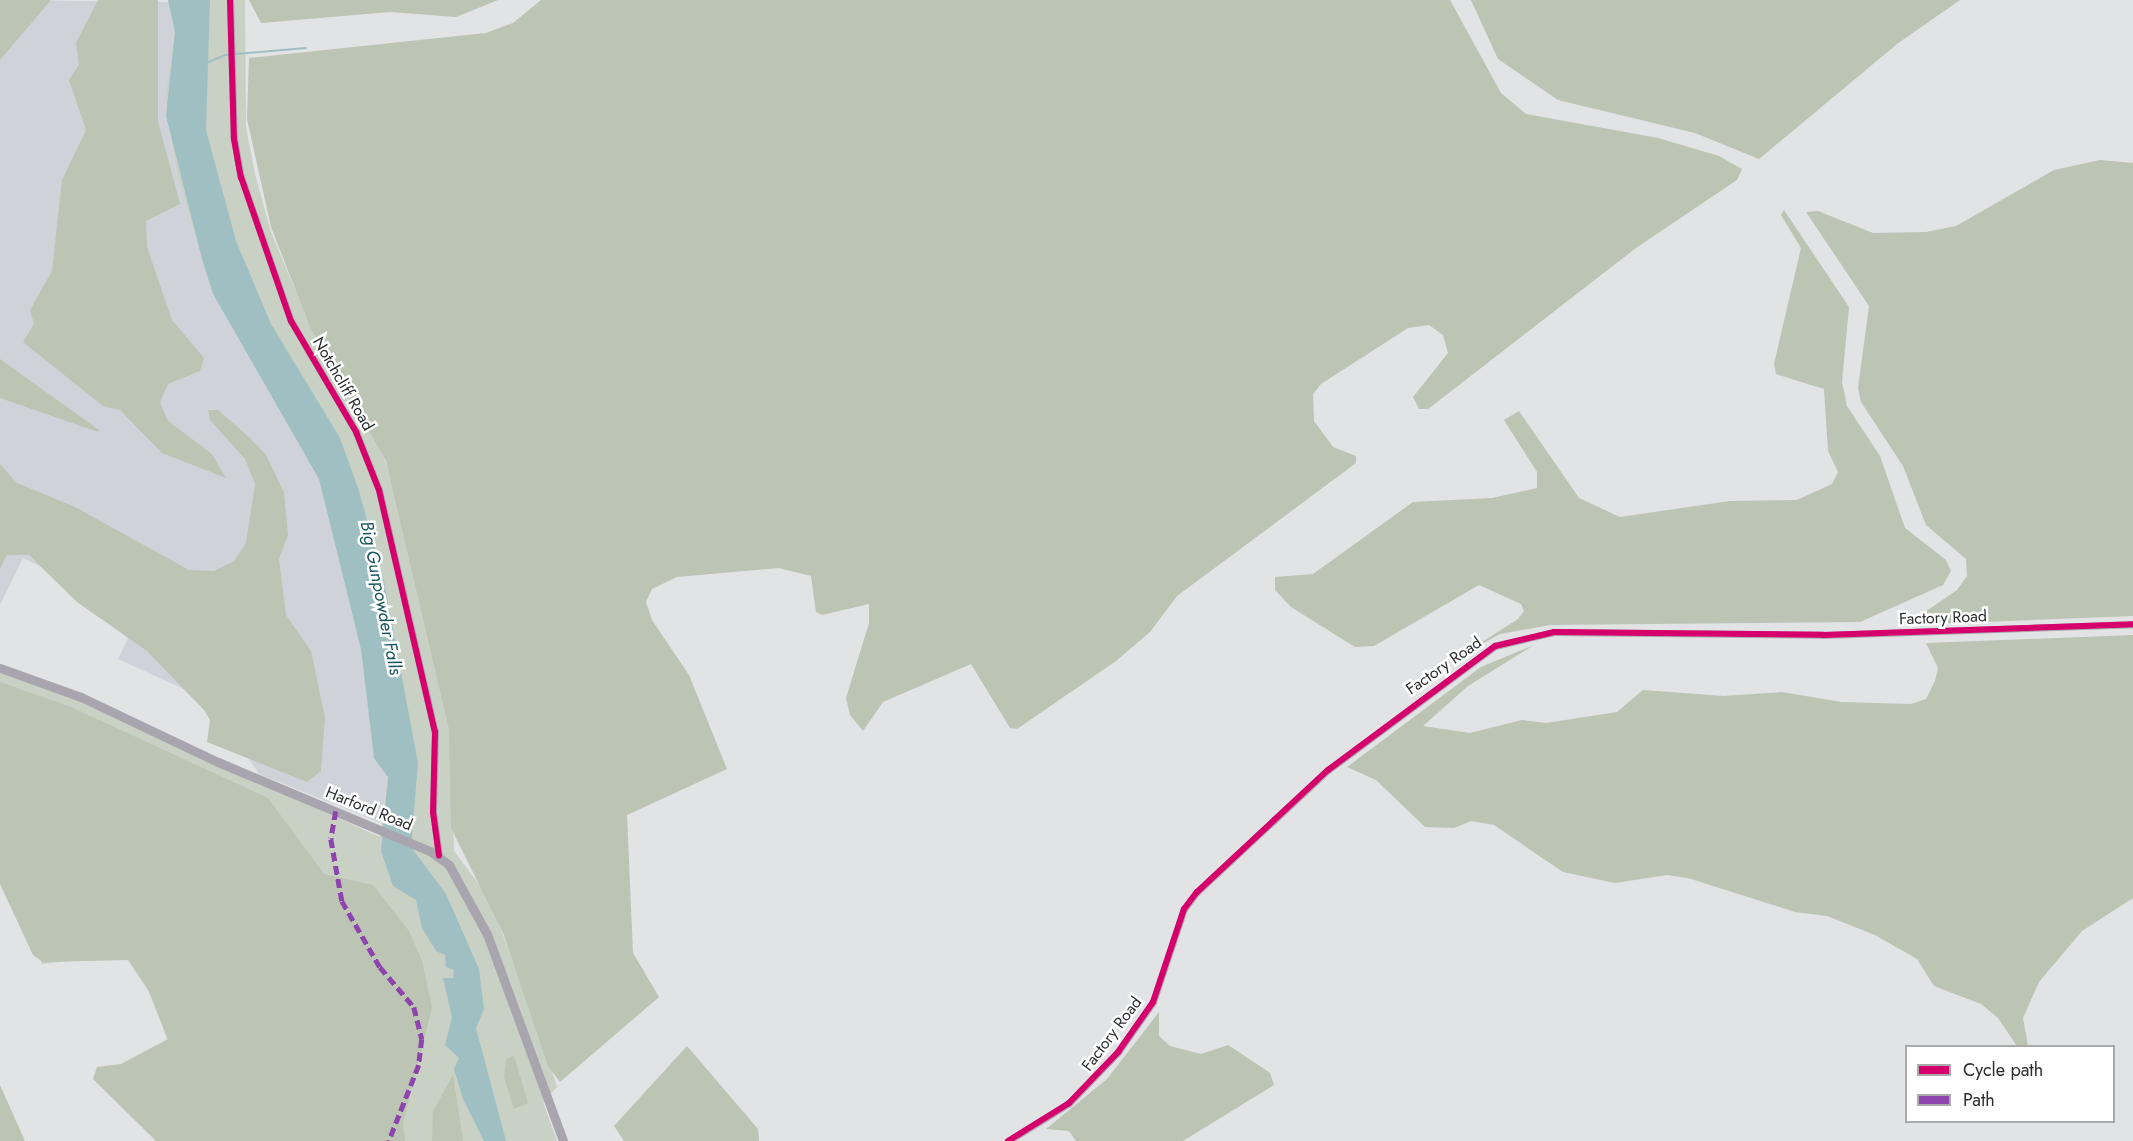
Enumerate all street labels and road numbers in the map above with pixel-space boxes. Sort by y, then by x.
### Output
street label: Notchcliff Road [308,334,378,434]
street label: Factory Road [1899,607,1987,629]
street label: Factory Road [1403,633,1485,699]
street label: Harford Road [323,783,415,835]
street label: Factory Road [1078,993,1146,1075]

